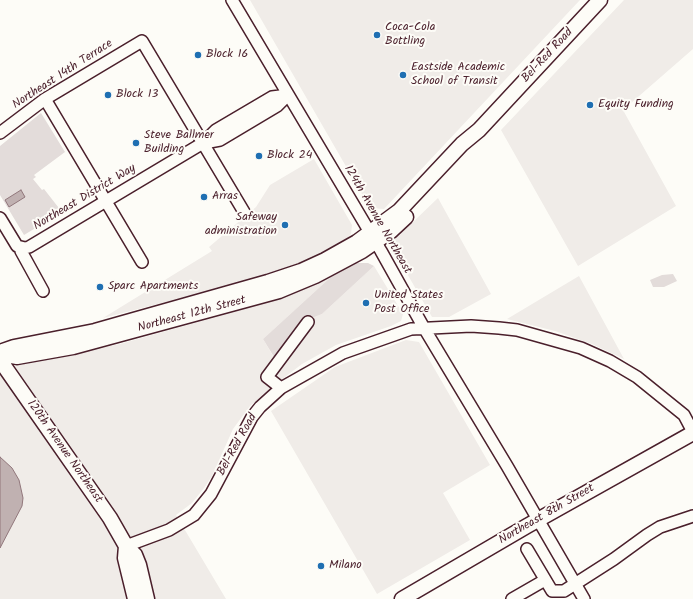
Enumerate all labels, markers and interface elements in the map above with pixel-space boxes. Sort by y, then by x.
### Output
place label: Coca-Cola Bottling [385,21,435,49]
street label: Bel-Red Road [519,26,577,86]
marker: Coca-Cola Bottling [372,30,382,40]
street label: Northeast 14th Terrace [10,37,116,113]
place label: Block 16 [206,48,248,62]
marker: Block 16 [193,50,203,60]
place label: Eastside Academic School of Transit [411,61,505,89]
marker: Eastside Academic School of Transit [398,70,408,80]
place label: Block 13 [116,88,158,102]
marker: Block 13 [103,90,113,100]
place label: Equity Funding [598,98,674,112]
marker: Equity Funding [585,100,595,110]
place label: Steve Ballmer Building [144,129,214,157]
marker: Steve Ballmer Building [131,138,141,148]
place label: Block 24 [267,149,312,163]
marker: Block 24 [254,151,264,161]
street label: Northeast District Way [31,162,139,234]
street label: 124th Avenue Northeast [340,163,414,277]
place label: Arras [212,190,238,204]
marker: Arras [199,192,209,202]
place label: Safeway administration [205,211,277,239]
marker: Safeway administration [280,220,290,230]
place label: Sparc Apartments [108,280,198,294]
marker: Sparc Apartments [95,282,105,292]
place label: United States Post Office [374,289,443,317]
street label: Northeast 12th Street [136,294,248,336]
marker: United States Post Office [361,298,371,308]
street label: 120th Avenue Northeast [23,398,105,506]
street label: Bel-Red Road [215,411,261,479]
street label: Northeast 8th Street [497,482,597,548]
place label: Milano [329,559,362,573]
marker: Milano [316,561,326,571]

